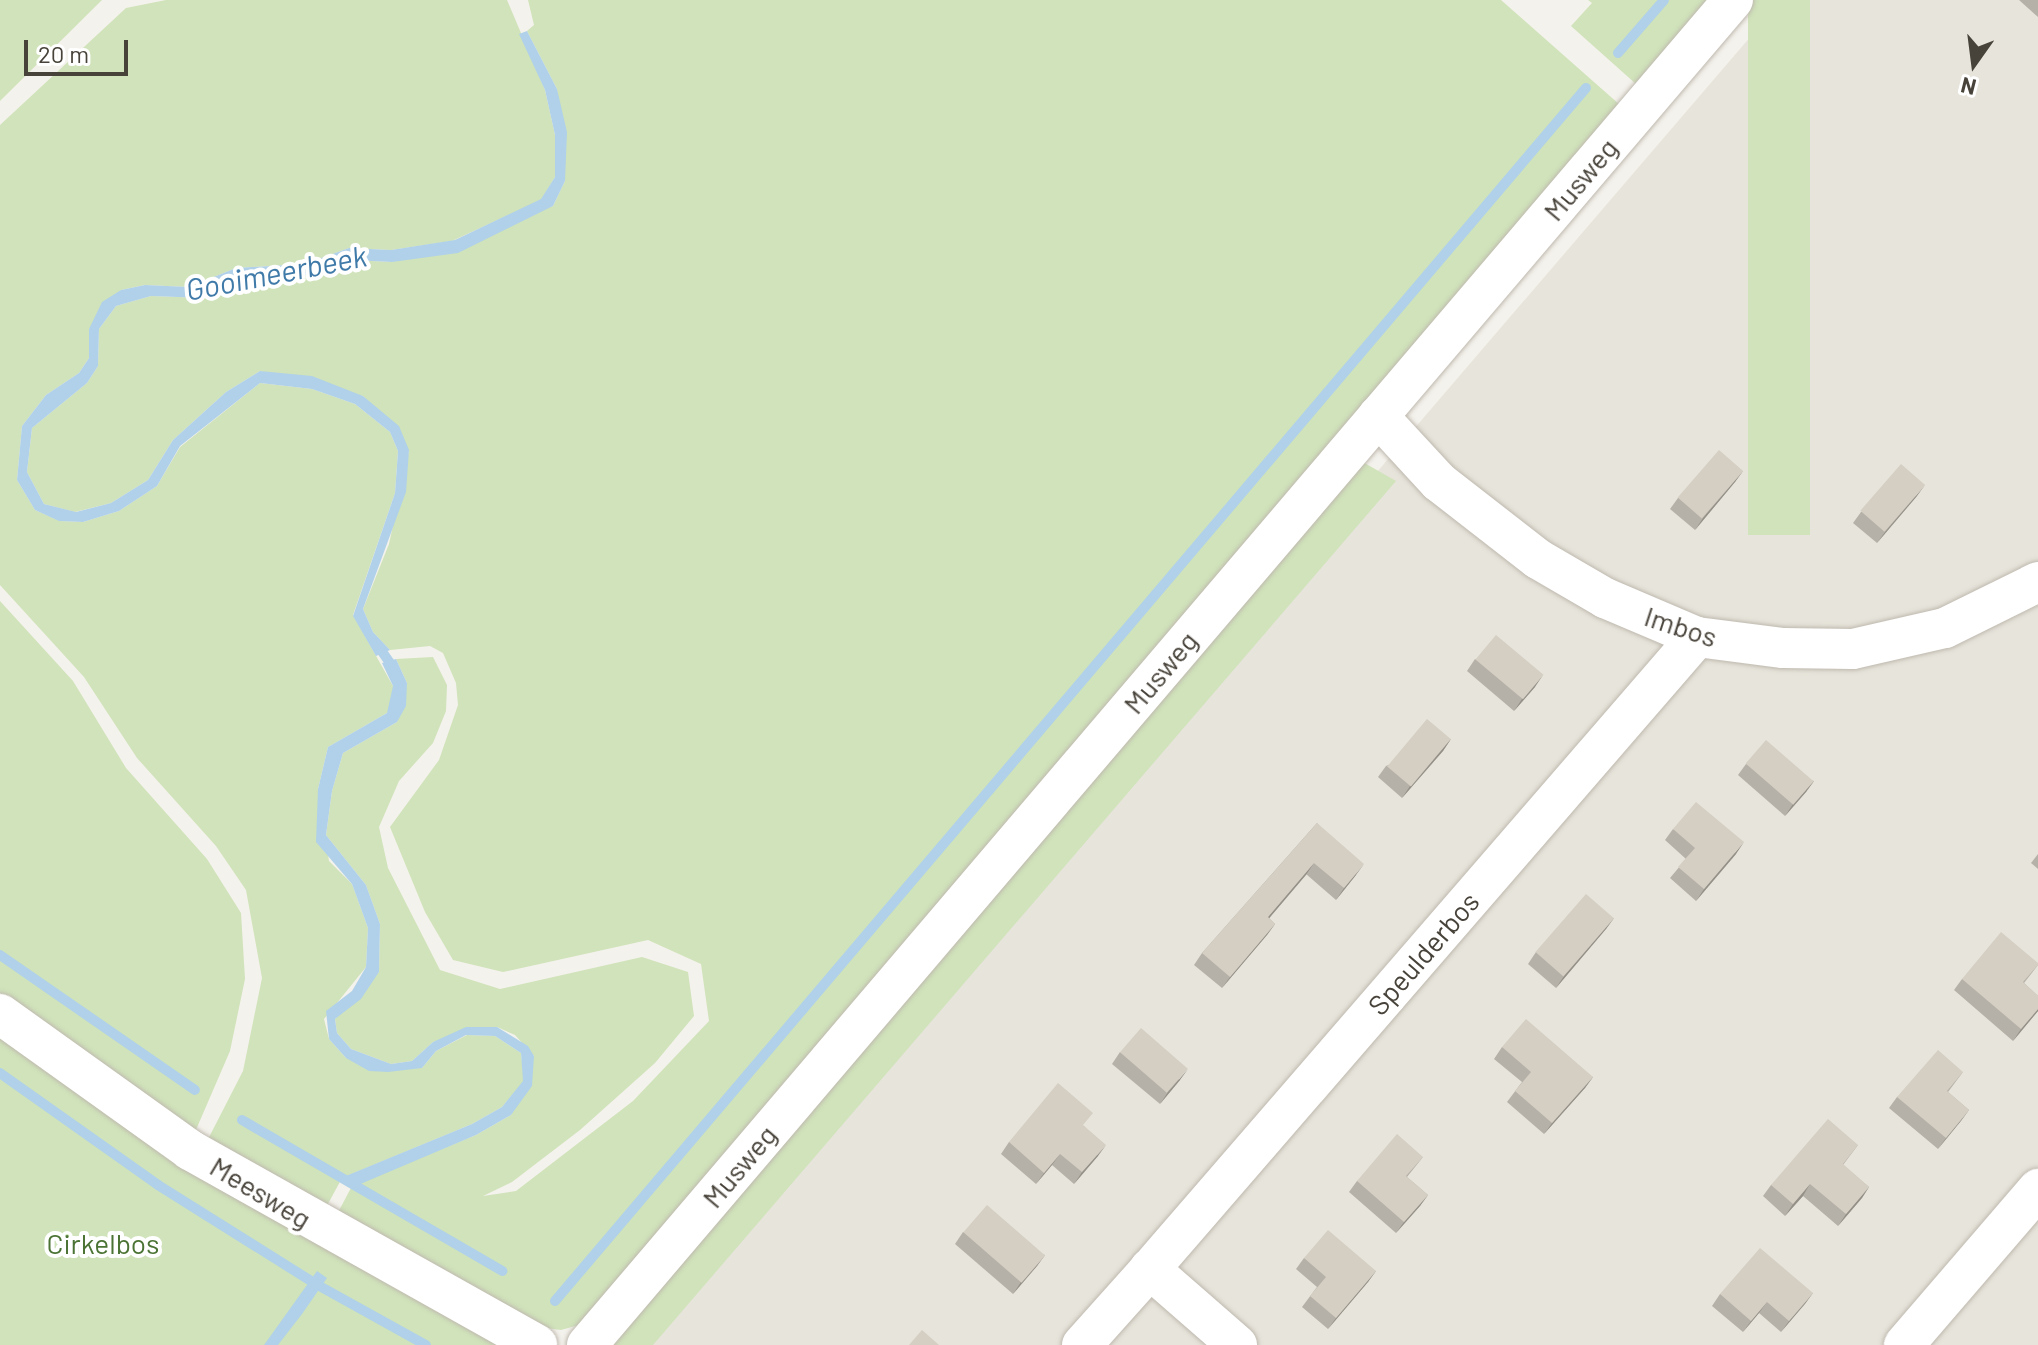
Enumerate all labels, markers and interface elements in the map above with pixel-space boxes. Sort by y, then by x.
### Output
scale bar [28,24,132,74]
north arrow [1934,24,2014,104]
text: 20 m [38,39,89,68]
text: N [1958,73,1978,102]
street label: Musweg [1536,131,1624,227]
water label: Gooimeerbeek [182,237,370,307]
street label: Imbos [1641,599,1721,653]
street label: Musweg [1116,624,1204,720]
street label: Speulderbos [1360,885,1486,1021]
street label: Musweg [695,1118,783,1214]
street label: Meesweg [204,1149,318,1235]
park label: Cirkelbos [46,1226,160,1260]

